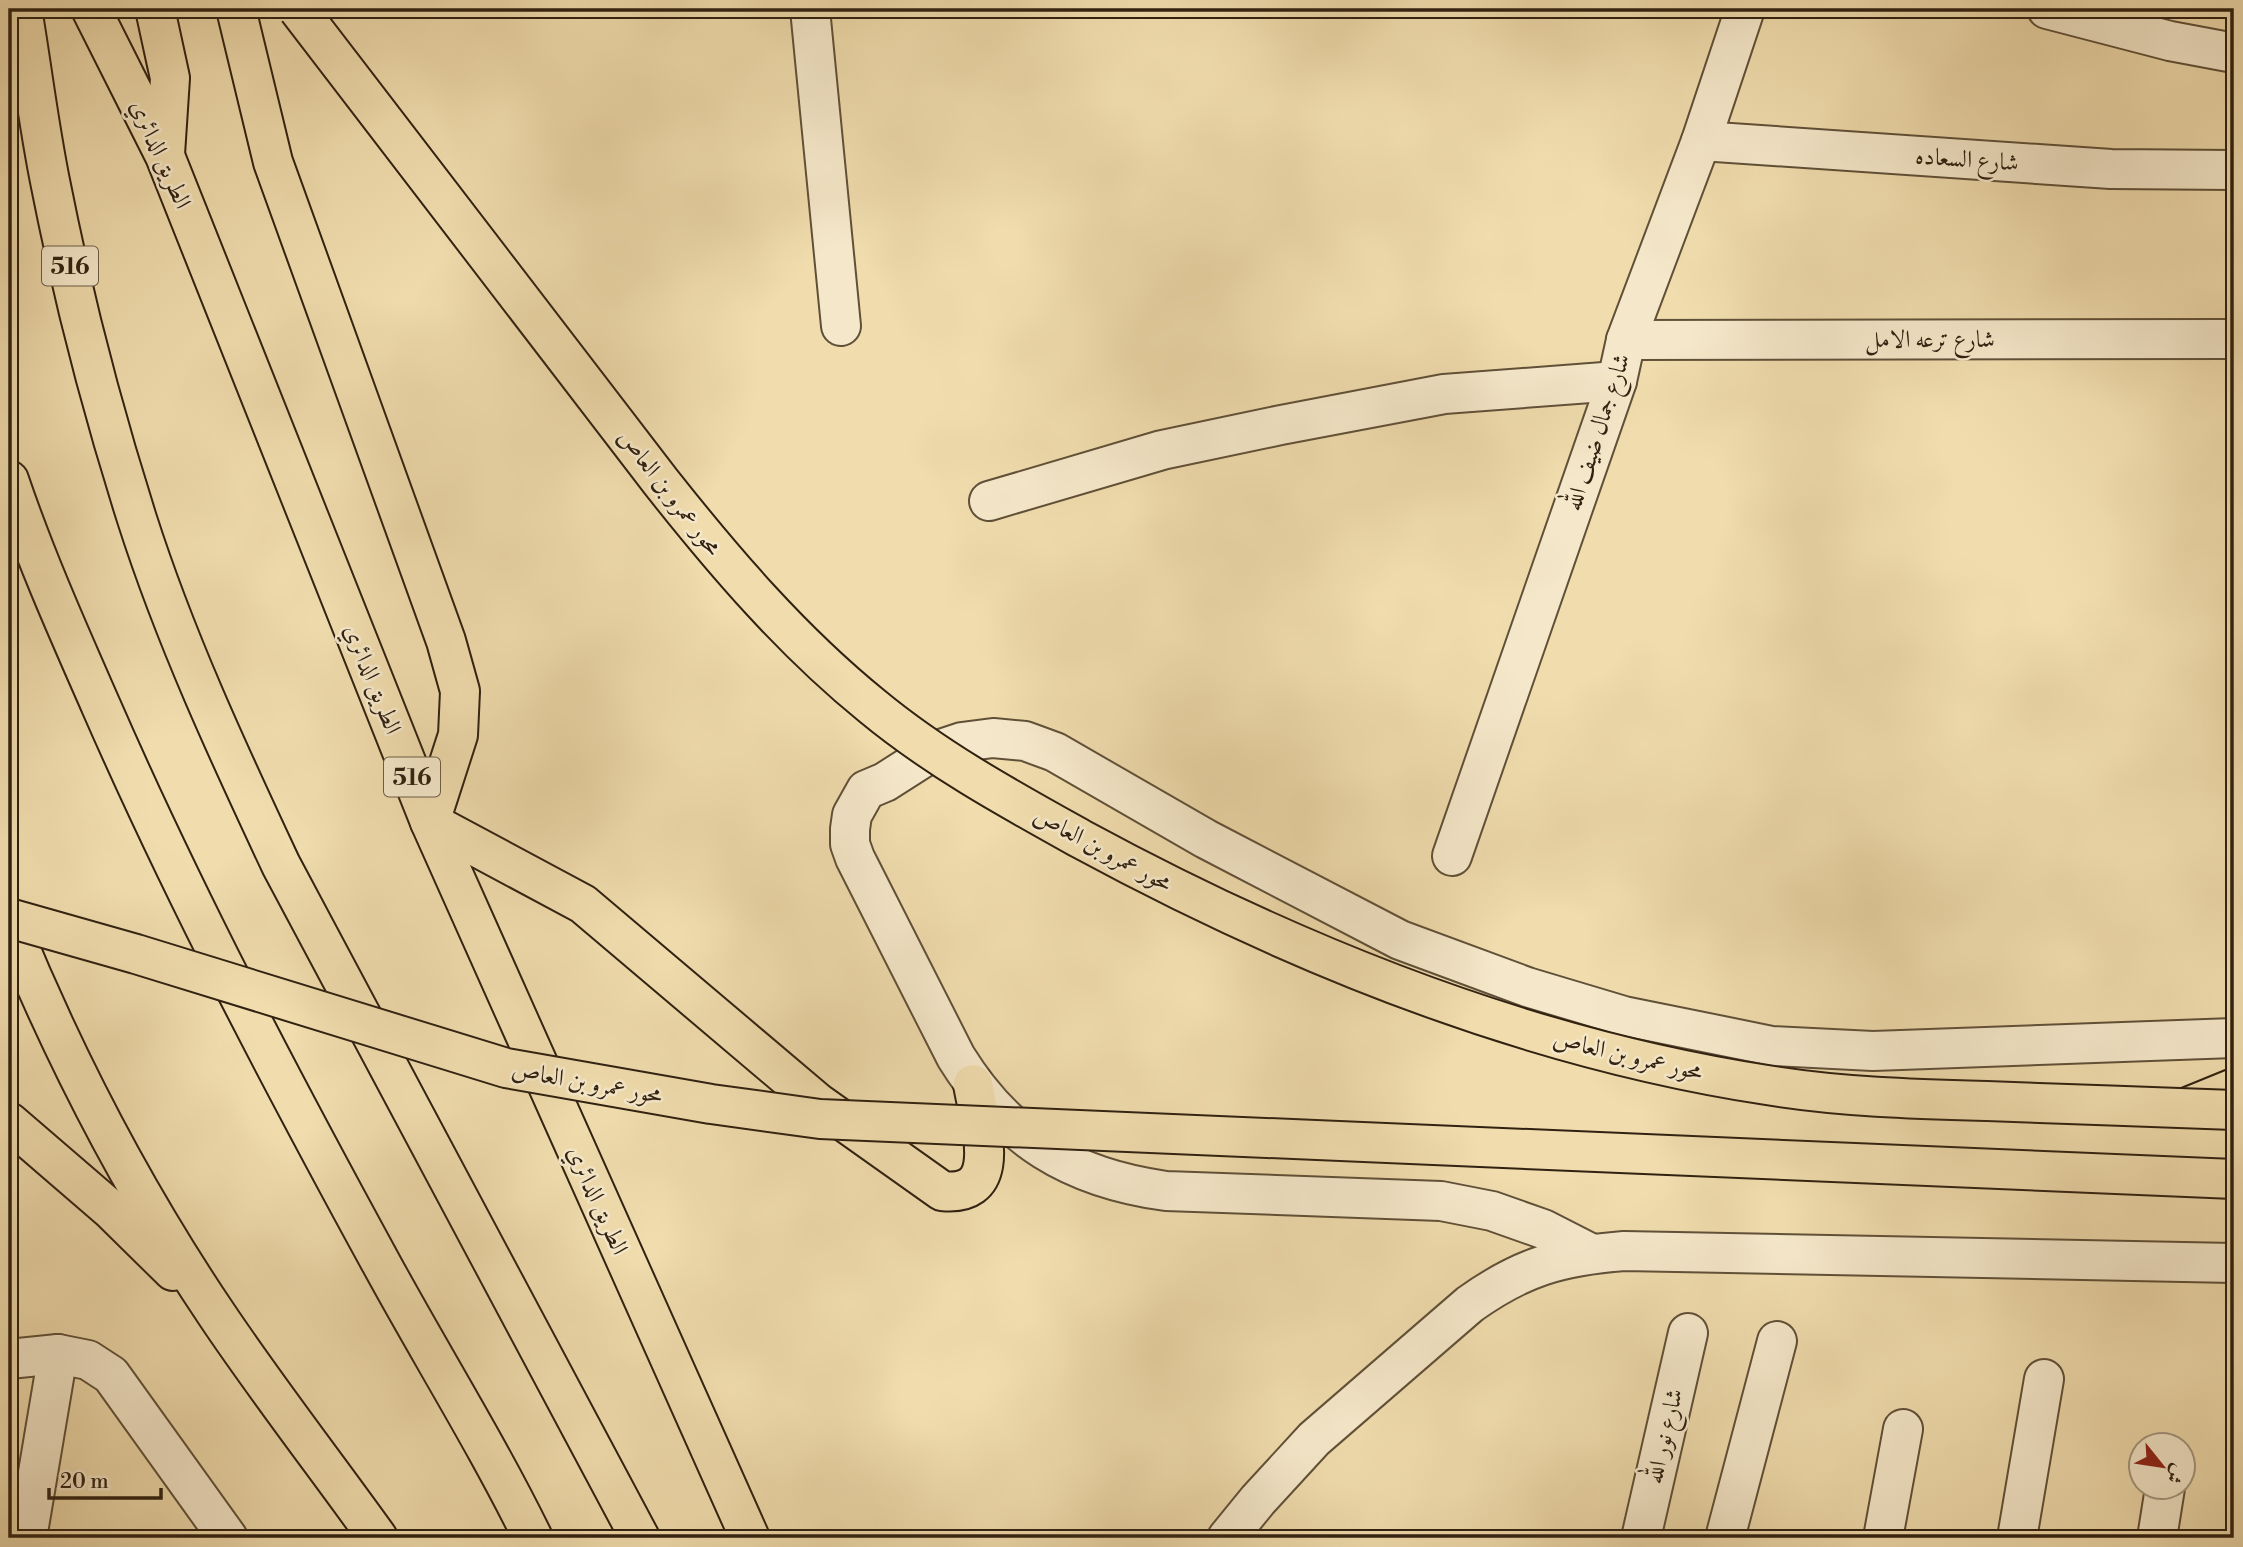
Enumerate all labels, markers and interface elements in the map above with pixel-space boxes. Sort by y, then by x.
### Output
street label: الطريق الدائري [120,95,197,215]
street label: شارع السعاده [1914,141,2020,183]
road number: 516 [42,246,98,286]
street label: شارع ترعه الامل [1865,325,1995,359]
street label: شارع جمال ضيف الله [1554,348,1641,516]
street label: محور عمرو بن العاص [610,423,728,562]
street label: الطريق الدائري [334,620,408,740]
road number: 516 [384,758,440,796]
street label: محور عمرو بن العاص [1028,801,1177,899]
street label: محور عمرو بن العاص [1550,1024,1706,1088]
street label: محور عمرو بن العاص [509,1055,665,1111]
street label: الطريق الدائري [557,1141,634,1261]
street label: شارع نور الله [1635,1385,1694,1488]
north arrow [2128,1432,2198,1502]
scale bar [49,1456,161,1500]
text: ش [2161,1460,2191,1488]
text: 20 m [60,1469,109,1495]

